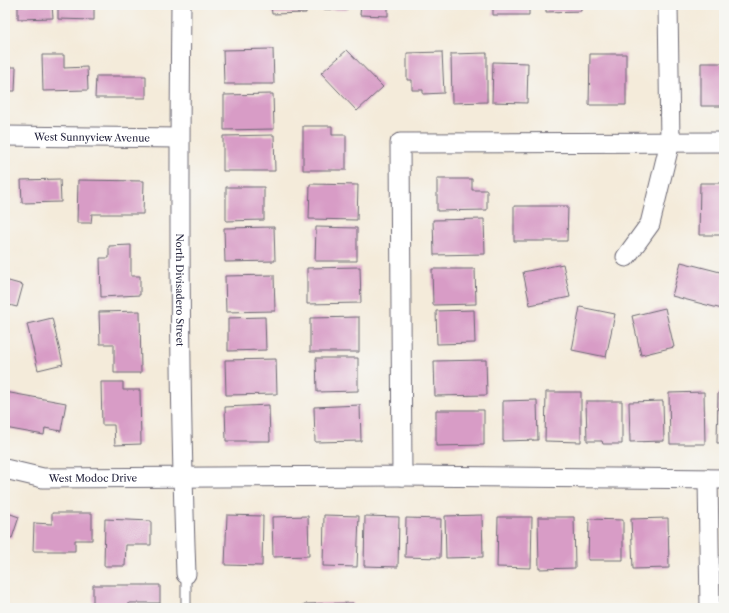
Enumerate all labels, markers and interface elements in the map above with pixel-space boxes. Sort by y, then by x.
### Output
street label: West Sunnyview Avenue [33,130,150,145]
street label: North Divisadero Street [173,233,187,347]
street label: West Modoc Drive [48,471,138,485]

